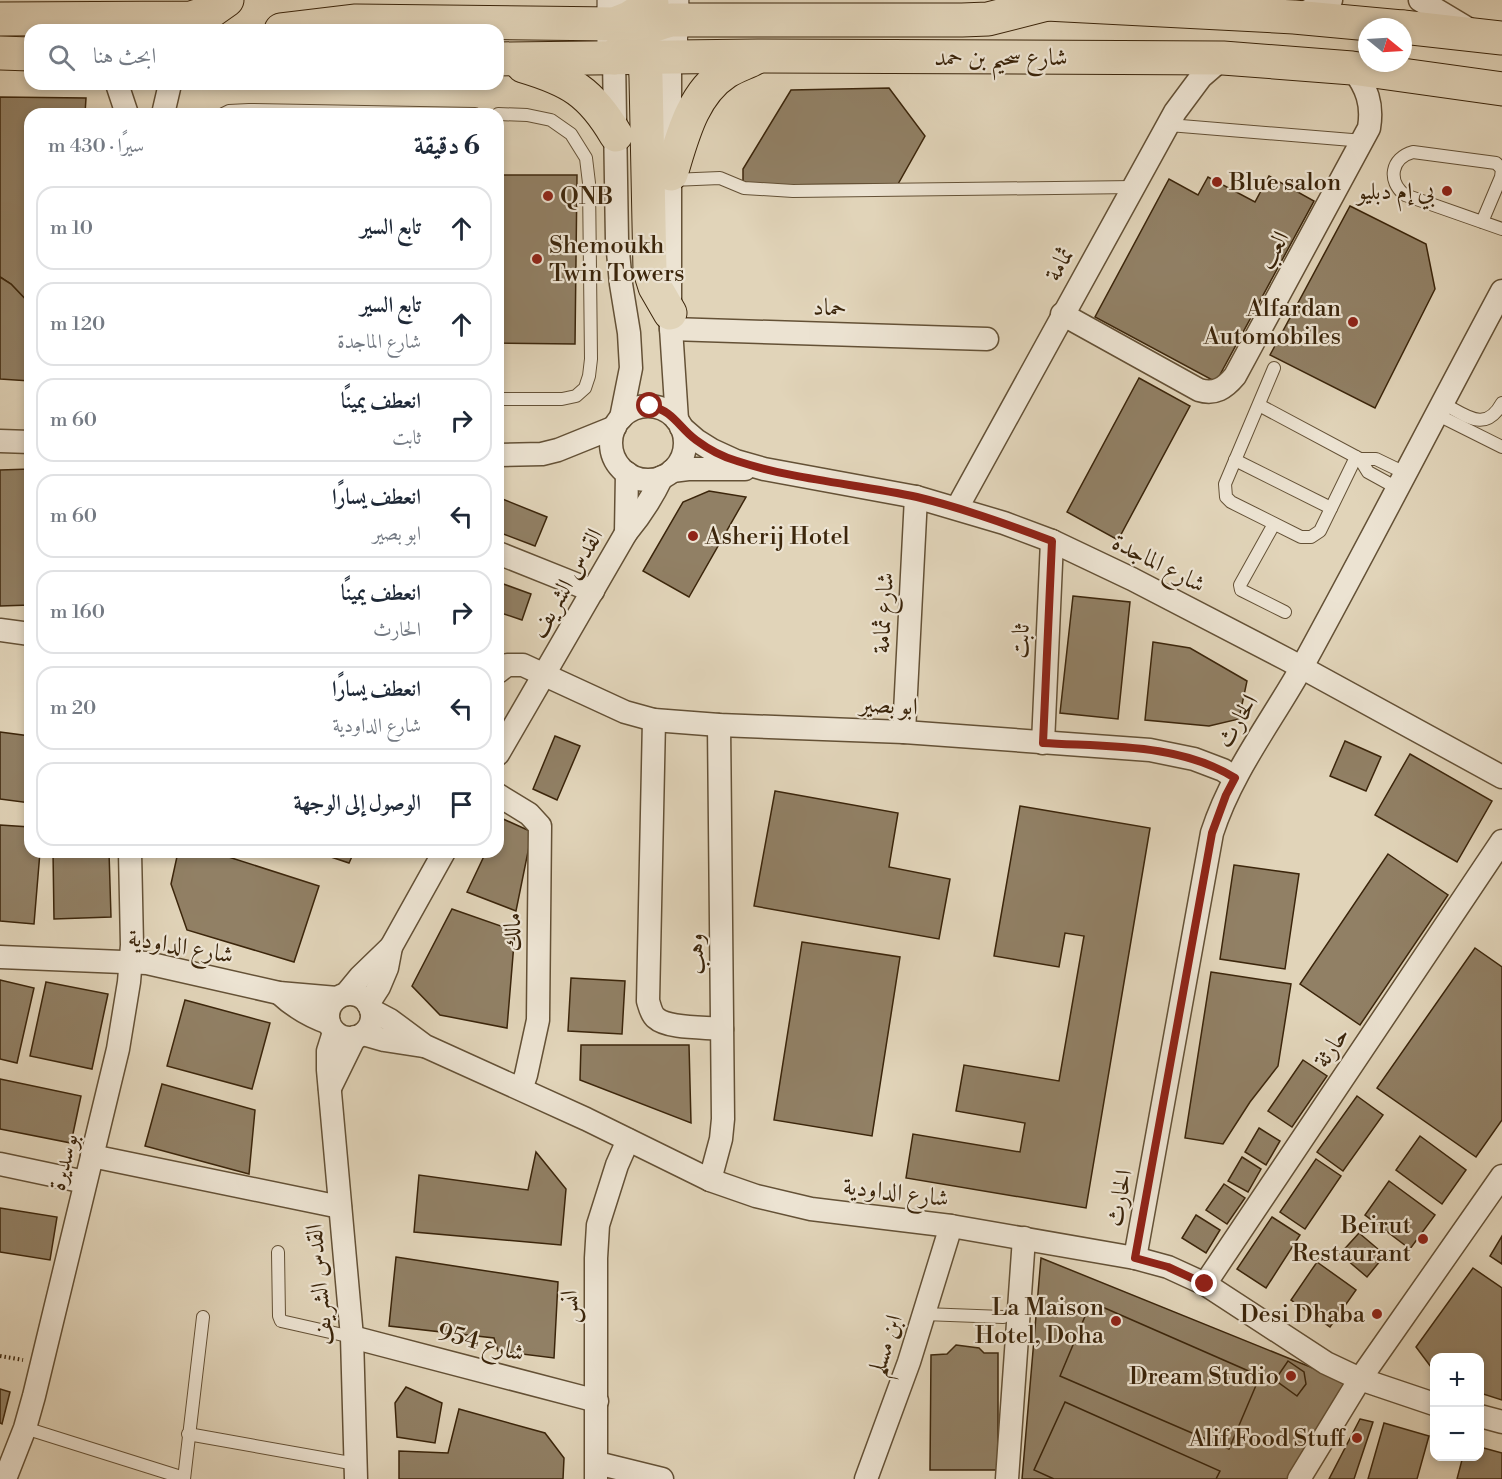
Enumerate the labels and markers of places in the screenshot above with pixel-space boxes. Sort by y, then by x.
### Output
place label: Blue salon [1228,168,1341,198]
marker: Blue salon [1210,175,1224,189]
place label: بي إم دبليو [1355,177,1435,212]
place label: QNB [560,182,614,212]
marker: بي إم دبليو [1440,184,1454,198]
marker: QNB [541,189,555,203]
place label: Shemoukh Twin Towers [549,231,685,289]
marker: Shemoukh Twin Towers [530,252,544,266]
place label: Alfardan Automobiles [1203,294,1341,352]
marker: Alfardan Automobiles [1346,315,1360,329]
place label: Asherij Hotel [704,522,850,552]
marker: Asherij Hotel [686,529,700,543]
place label: Beirut Restaurant [1292,1211,1411,1269]
marker: Beirut Restaurant [1416,1232,1430,1246]
place label: La Maison Hotel, Doha [975,1293,1105,1351]
place label: Desi Dhaba [1240,1300,1366,1330]
marker: Desi Dhaba [1370,1307,1384,1321]
marker: La Maison Hotel, Doha [1109,1314,1123,1328]
place label: Dream Studio [1129,1362,1279,1392]
marker: Dream Studio [1284,1369,1298,1383]
place label: Alif Food Stuff [1188,1424,1346,1454]
marker: Alif Food Stuff [1350,1431,1364,1445]

